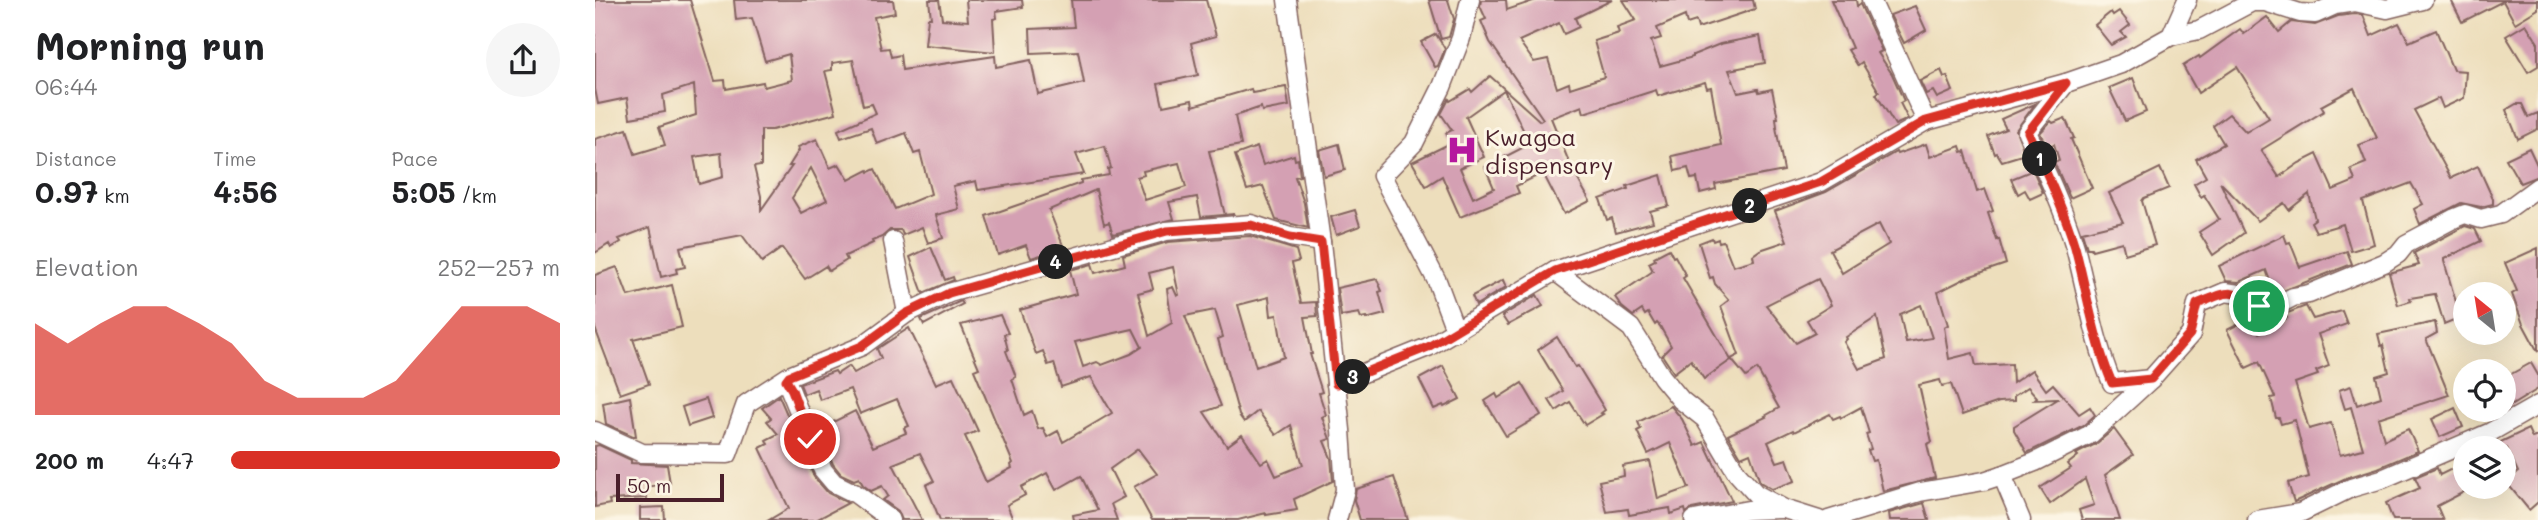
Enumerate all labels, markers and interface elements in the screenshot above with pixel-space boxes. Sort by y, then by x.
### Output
text: Morning run [35,20,265,70]
button: share [486,23,560,97]
text: 06:44 [35,71,97,101]
place label: Kwagoa dispensary [1485,121,1613,180]
hospital icon: Kwagoa dispensary [1445,133,1479,167]
pin: 1 [2023,142,2057,176]
text: Distance [35,146,117,171]
text: Time [213,146,257,171]
text: Pace [392,146,438,171]
text: 1 [2035,146,2044,171]
text: 0.97 [35,171,98,211]
text: 4:56 [213,171,278,211]
text: 5:05 [392,171,456,211]
text: km [98,183,130,208]
text: /km [456,183,497,208]
pin: 2 [1733,188,1767,224]
text: 2 [1744,193,1755,218]
pin: 4 [1039,244,1073,280]
text: 4 [1049,249,1062,274]
text: Elevation [35,252,138,282]
text: 252–257 m [437,252,560,282]
pin [2229,276,2289,336]
north arrow [2453,282,2517,345]
map controls [2453,282,2516,499]
icon: arrive [2240,287,2278,325]
button: locate [2453,359,2516,422]
pin: 3 [1335,360,1371,394]
text: 3 [1347,364,1358,389]
pin [780,409,840,469]
icon: check [791,420,829,458]
button: layers [2453,436,2516,499]
text: 200 m [35,445,104,475]
text: 4:47 [147,445,194,475]
scale bar [616,471,725,503]
text: 50 m [627,473,671,498]

